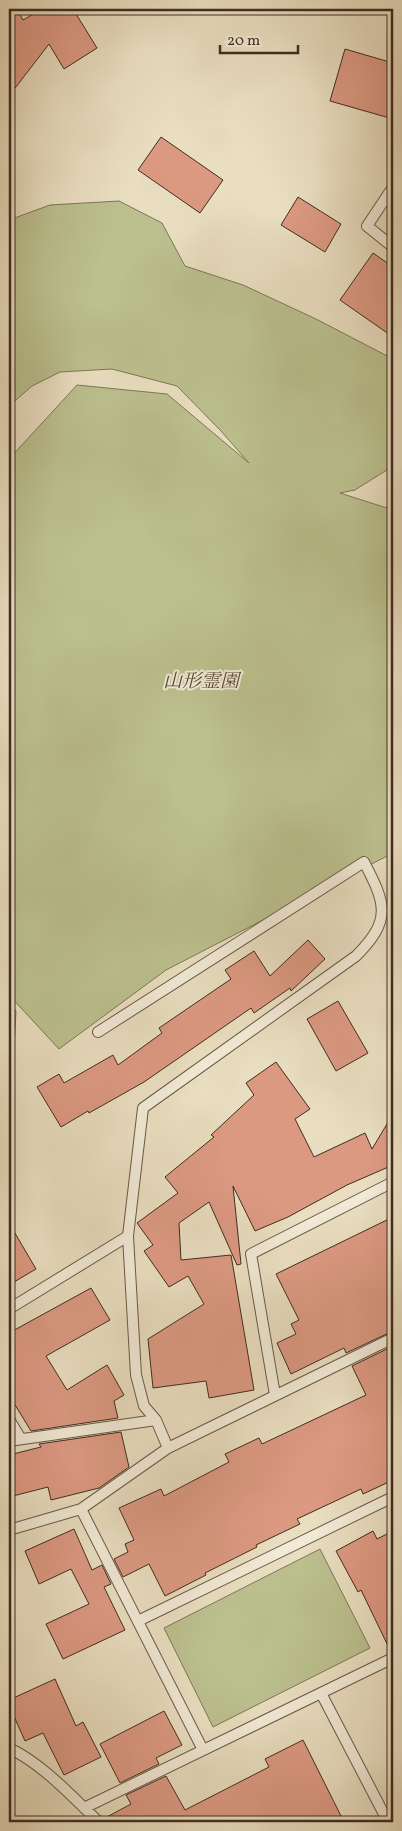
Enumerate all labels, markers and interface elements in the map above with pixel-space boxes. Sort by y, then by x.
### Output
scale bar [220,22,297,54]
text: 20 m [227,31,260,52]
park label: 山形霊園 [163,669,242,695]

